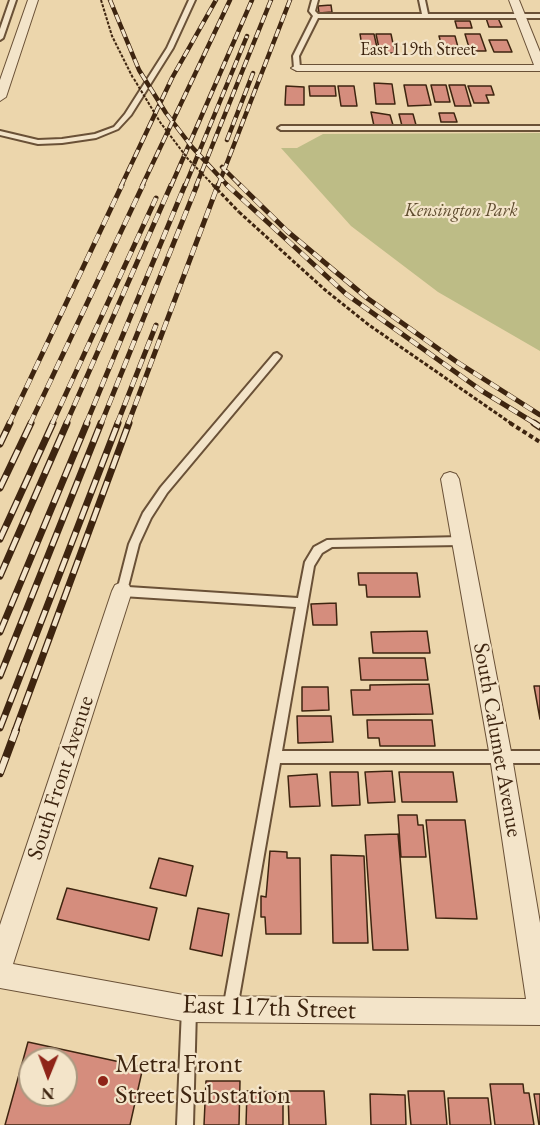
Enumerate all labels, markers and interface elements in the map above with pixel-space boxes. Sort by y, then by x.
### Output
street label: East 119th Street [360,39,476,61]
park label: Kensington Park [404,200,518,222]
street label: South Calumet Avenue [467,641,527,839]
street label: South Front Avenue [22,693,100,863]
street label: East 117th Street [182,989,356,1027]
north arrow [18,1047,78,1107]
place label: Metra Front Street Substation [115,1049,291,1112]
marker: Metra Front Street Substation [96,1074,110,1088]
text: N [41,1083,54,1104]

